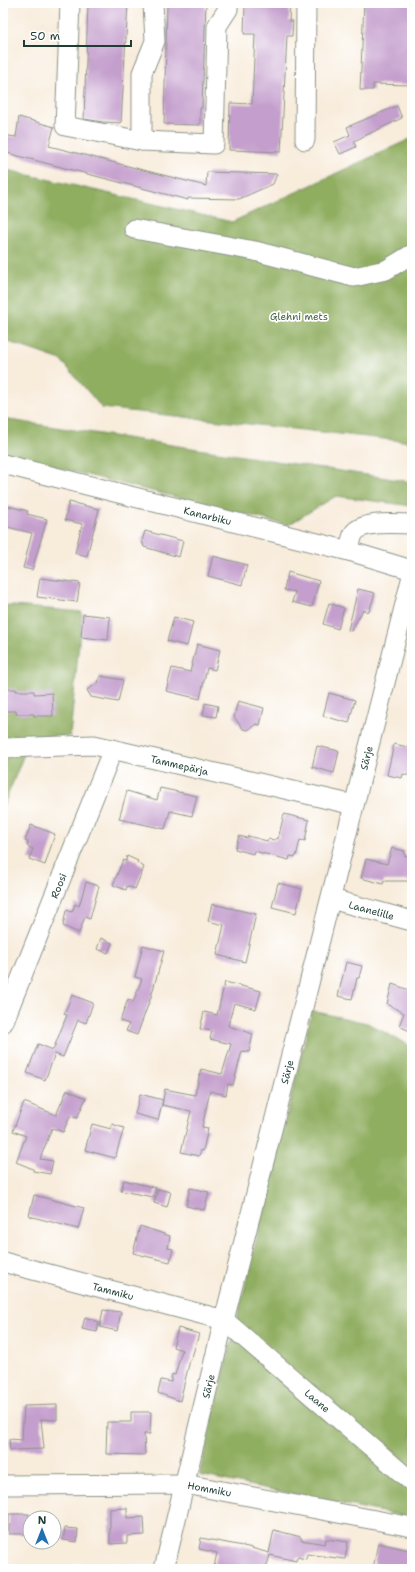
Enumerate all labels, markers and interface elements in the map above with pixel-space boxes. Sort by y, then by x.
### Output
scale bar [24,22,131,48]
text: 50 m [30,28,60,44]
park label: Glehni mets [270,310,328,323]
street label: Kanarbiku [182,503,233,528]
street label: Särje [357,744,375,771]
street label: Tammepärja [149,752,211,778]
street label: Roosi [47,871,69,900]
street label: Laanelille [347,898,396,923]
street label: Särje [277,1058,296,1085]
street label: Tammiku [91,1279,136,1303]
street label: Särje [199,1373,217,1400]
street label: Laane [302,1386,333,1415]
street label: Hommiku [187,1478,233,1499]
north arrow [22,1510,62,1550]
text: N [38,1513,47,1528]

